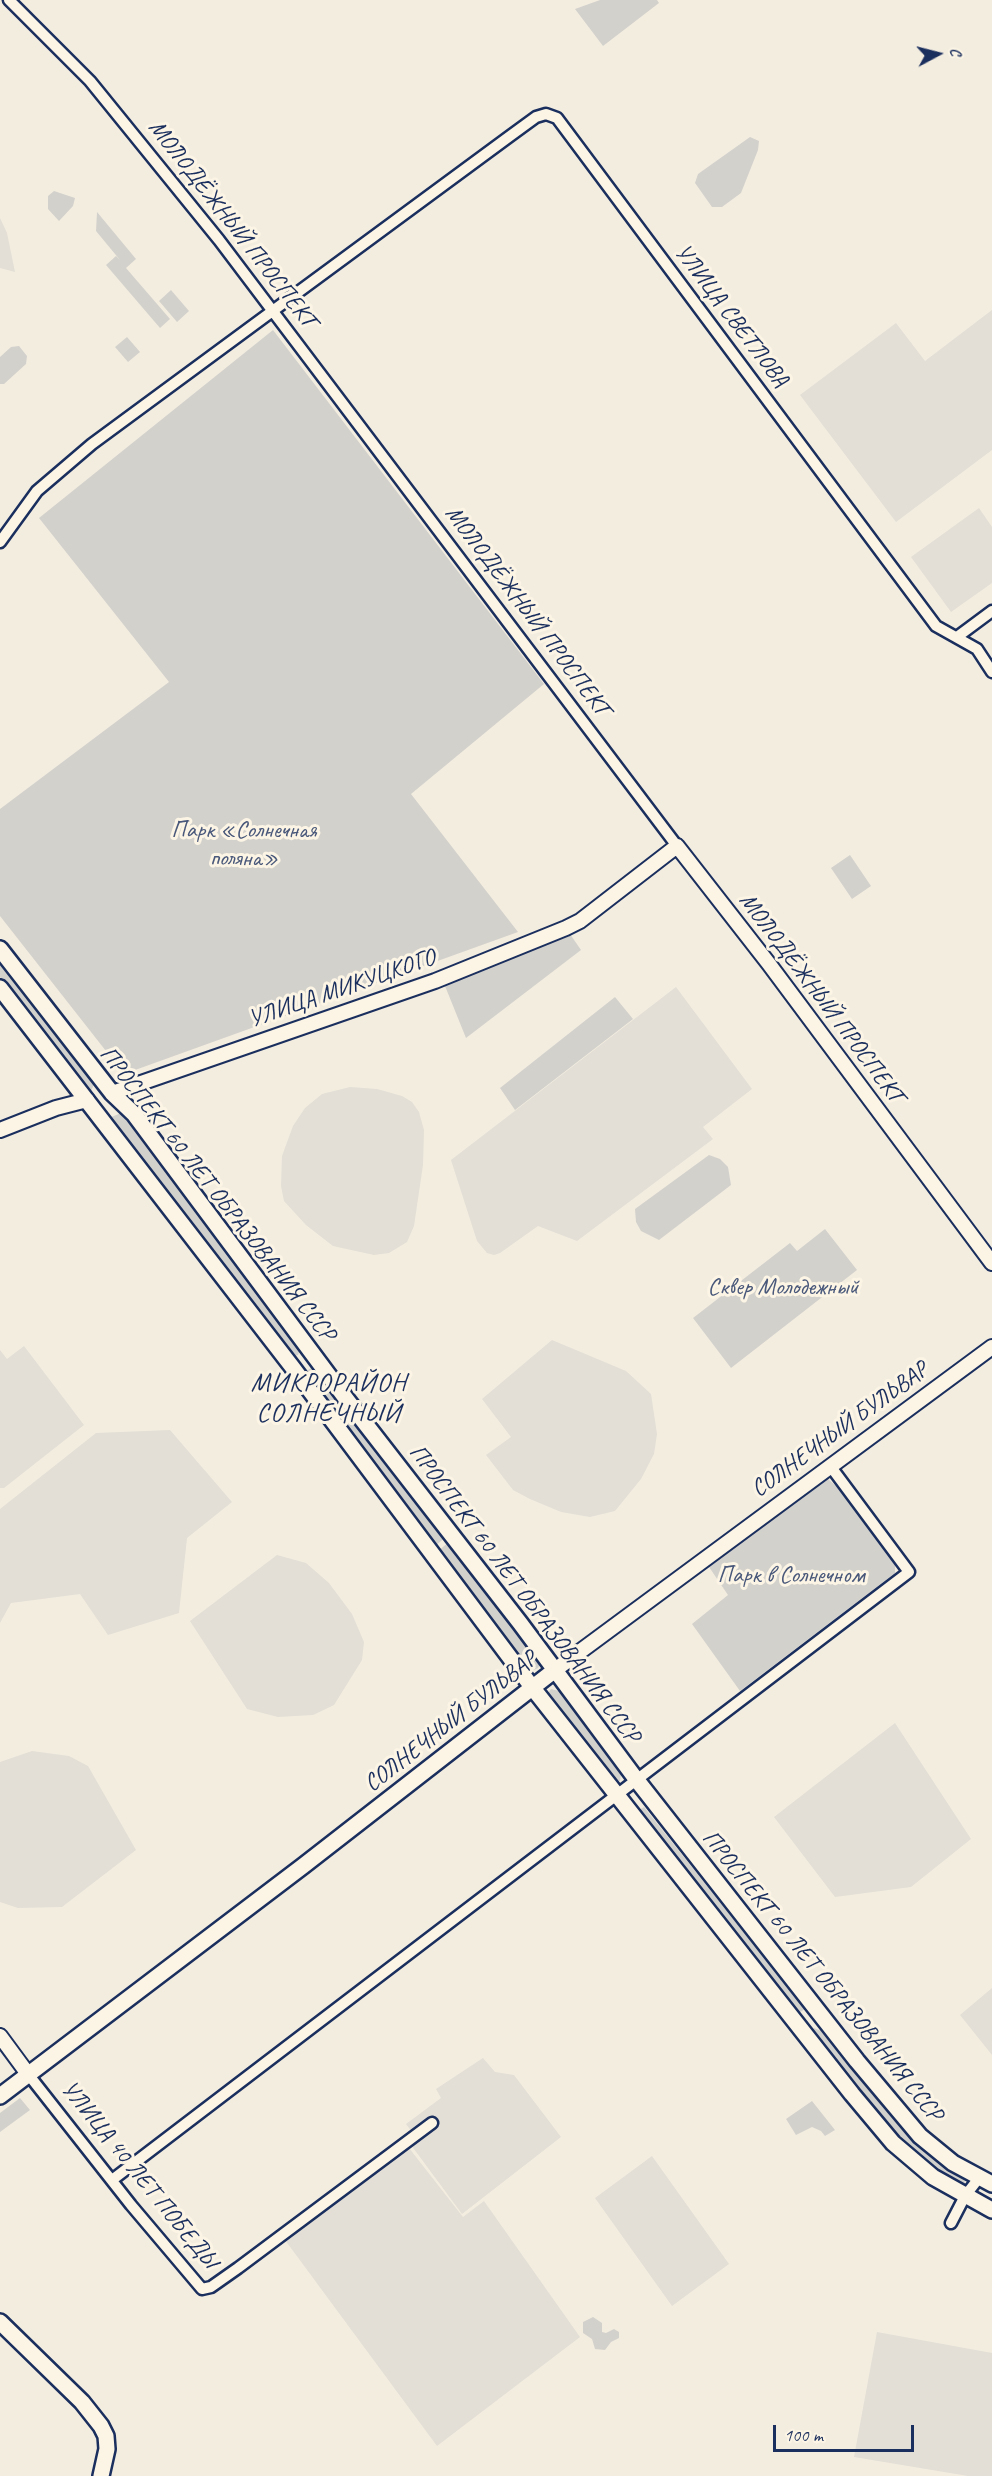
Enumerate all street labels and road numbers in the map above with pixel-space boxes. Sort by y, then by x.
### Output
street label: МОЛОДЁЖНЫЙ ПРОСПЕКТ [142,114,322,334]
street label: УЛИЦА СВЕТЛОВА [668,239,794,393]
street label: МОЛОДЁЖНЫЙ ПРОСПЕКТ [439,500,615,722]
street label: МОЛОДЁЖНЫЙ ПРОСПЕКТ [733,887,909,1109]
street label: УЛИЦА МИКУЦКОГО [245,944,439,1034]
street label: ПРОСПЕКТ 60 ЛЕТ ОБРАЗОВАНИЯ СССР [93,1041,341,1347]
street label: СОЛНЕЧНЫЙ БУЛЬВАР [746,1356,934,1504]
street label: ПРОСПЕКТ 60 ЛЕТ ОБРАЗОВАНИЯ СССР [402,1439,646,1749]
street label: СОЛНЕЧНЫЙ БУЛЬВАР [359,1646,543,1798]
street label: ПРОСПЕКТ 60 ЛЕТ ОБРАЗОВАНИЯ СССР [695,1825,949,2127]
street label: УЛИЦА 40 ЛЕТ ПОБЕДЫ [54,2075,224,2275]

